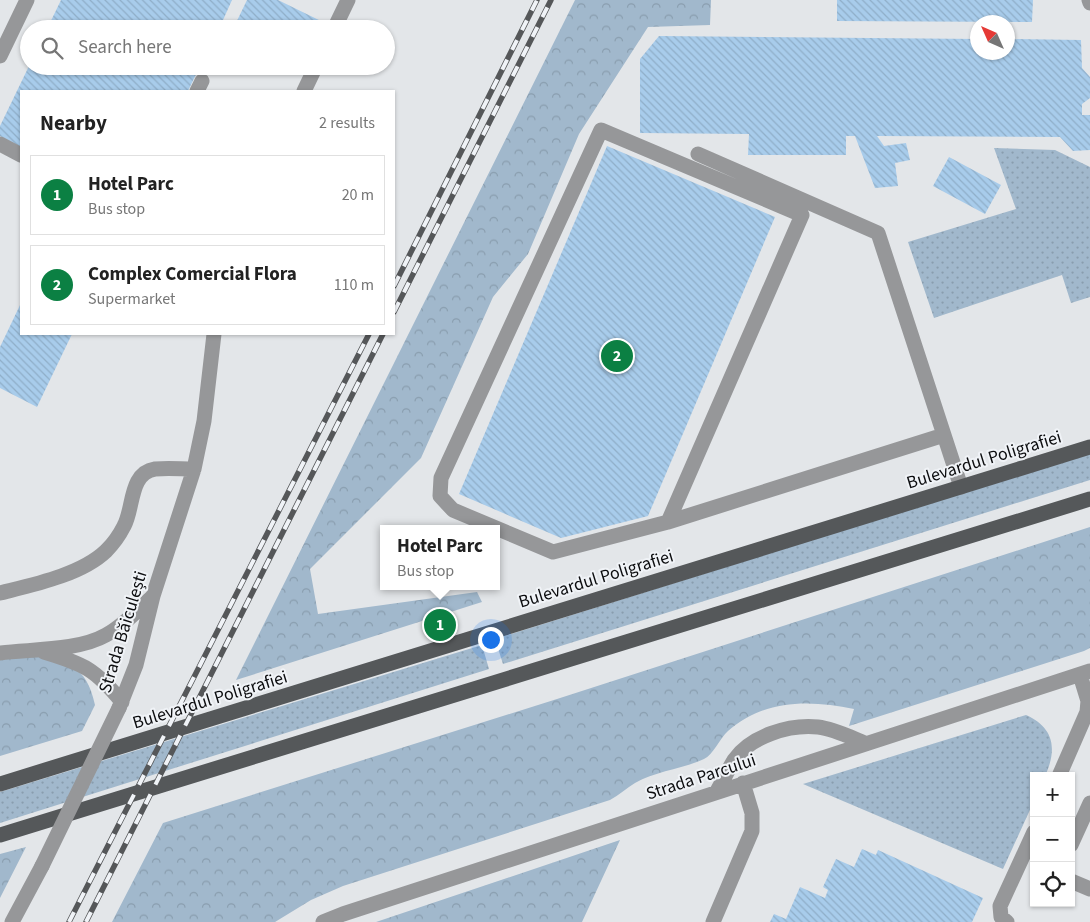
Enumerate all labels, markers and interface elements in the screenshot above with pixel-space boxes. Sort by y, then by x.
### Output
north arrow [970,15,1015,60]
search box [20,20,395,75]
icon: search [38,34,66,62]
text: Search here [78,34,172,61]
text: Nearby [40,108,107,138]
text: 2 results [319,112,375,134]
text: Hotel Parc [88,171,174,198]
text: 1 [53,184,61,206]
text: 20 m [342,184,374,206]
text: Bus stop [88,198,145,220]
text: Complex Comercial Flora [88,261,297,288]
text: 2 [53,274,61,296]
text: 110 m [334,274,374,296]
text: Supermarket [88,288,175,310]
pin: 2 [601,337,633,375]
street label: Bulevardul Poligrafiei [904,425,1064,495]
popup [380,525,500,590]
text: Hotel Parc [397,533,483,560]
street label: Bulevardul Poligrafiei [516,544,676,614]
text: Bus stop [397,560,454,582]
street label: Strada Băiculești [93,568,153,696]
pin: 1 [424,606,456,644]
your location [478,627,504,653]
street label: Bulevardul Poligrafiei [130,665,290,735]
street label: Strada Parcului [643,747,759,807]
map controls [1030,772,1075,907]
button: + [1030,772,1075,817]
button: − [1030,817,1075,862]
button: locate [1030,862,1075,907]

